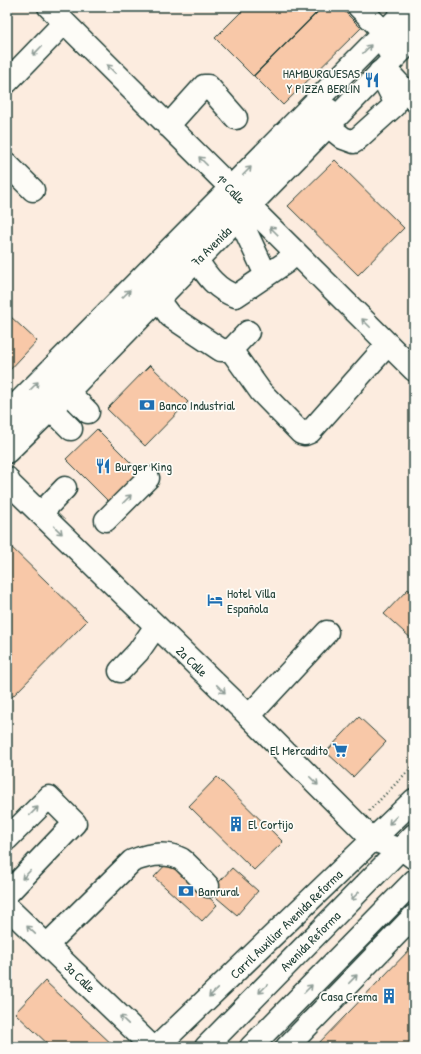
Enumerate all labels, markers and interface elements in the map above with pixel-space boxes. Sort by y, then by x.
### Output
one-way arrow [363,44,372,54]
one-way arrow [33,45,42,55]
one-way arrow [106,64,116,74]
place label: HAMBURGUESAS Y PIZZA BERLIN [283,64,360,97]
restaurant icon: HAMBURGUESAS Y PIZZA BERLIN [363,71,381,89]
one-way arrow [198,156,208,166]
one-way arrow [242,166,252,176]
street label: 1ª Calle [212,170,250,208]
street label: 7a Avenida [187,222,235,270]
one-way arrow [269,227,279,236]
one-way arrow [121,289,131,299]
one-way arrow [361,318,371,328]
one-way arrow [29,381,39,391]
bank icon: Banco Industrial [138,396,156,414]
place label: Banco Industrial [159,396,236,414]
restaurant icon: Burger King [94,457,112,475]
place label: Burger King [115,457,172,475]
one-way arrow [122,494,132,504]
one-way arrow [53,525,63,535]
place label: Hotel Villa Española [227,584,275,617]
hotel icon: Hotel Villa Española [206,591,224,609]
street label: 2a Calle [172,642,212,680]
one-way arrow [216,684,226,694]
place label: El Mercadito [270,741,328,759]
supermarket icon: El Mercadito [331,741,349,759]
one-way arrow [309,776,319,786]
one-way arrow [29,806,39,816]
building icon: El Cortijo [227,815,245,833]
place label: El Cortijo [248,815,293,833]
one-way arrow [388,815,398,825]
street label: Carril Auxiliar Avenida Reforma [227,866,345,982]
one-way arrow [21,870,30,880]
bank icon: Banrural [177,882,195,900]
place label: Banrural [198,882,240,900]
one-way arrow [350,891,359,901]
street label: Avenida Reforma [277,908,343,974]
one-way arrow [25,925,36,934]
street label: 3a Calle [60,958,100,996]
one-way arrow [348,974,358,984]
one-way arrow [258,984,268,994]
one-way arrow [303,984,313,994]
place label: Casa Crema [320,987,377,1005]
building icon: Casa Crema [380,987,398,1005]
one-way arrow [208,988,218,998]
one-way arrow [119,1015,129,1025]

